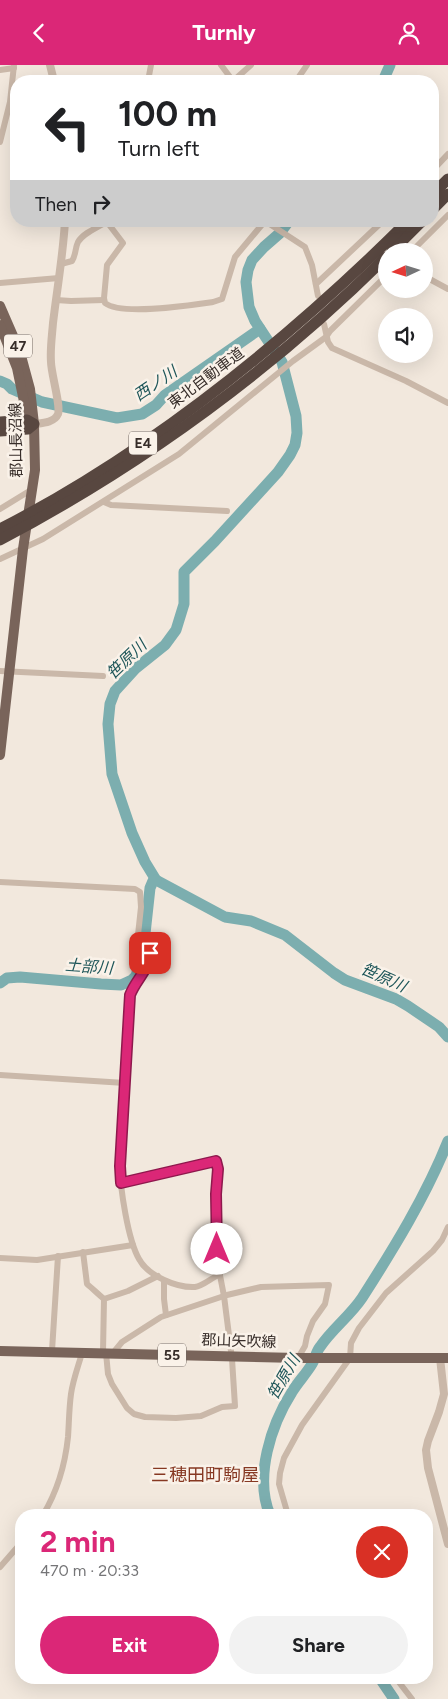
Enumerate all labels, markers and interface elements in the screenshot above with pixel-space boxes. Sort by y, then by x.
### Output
icon: back [25,19,53,47]
text: Turnly [192,19,256,46]
icon: person [395,19,423,47]
text: 100 m [118,93,217,135]
icon: left [35,95,100,160]
text: Turn left [118,135,200,162]
icon: right [87,190,115,218]
text: Then [35,193,77,216]
north arrow [378,243,432,297]
map controls [378,243,433,363]
button: sound [378,308,433,363]
road number: 47 [4,335,32,357]
street label: 東北自動車道 [165,344,247,412]
water label: 西ノ川 [130,361,182,405]
street label: 郡山長沼線 [6,402,26,478]
road number: E4 [129,431,157,454]
water label: 笹原川 [102,634,152,683]
pin [129,932,171,974]
icon: arrive [136,939,164,967]
water label: 土部川 [64,955,116,978]
water label: 笹原川 [358,959,411,997]
position arrow [190,1222,242,1274]
street label: 郡山矢吹線 [201,1331,277,1351]
road number: 55 [158,1343,186,1367]
water label: 笹原川 [263,1350,305,1403]
district label: 三穂田町駒屋 [151,1464,259,1486]
text: 2 min [40,1523,116,1560]
button: close [356,1526,408,1578]
text: 470 m · 20:33 [40,1561,139,1580]
button: Exit [40,1616,219,1674]
button: Share [229,1616,408,1674]

